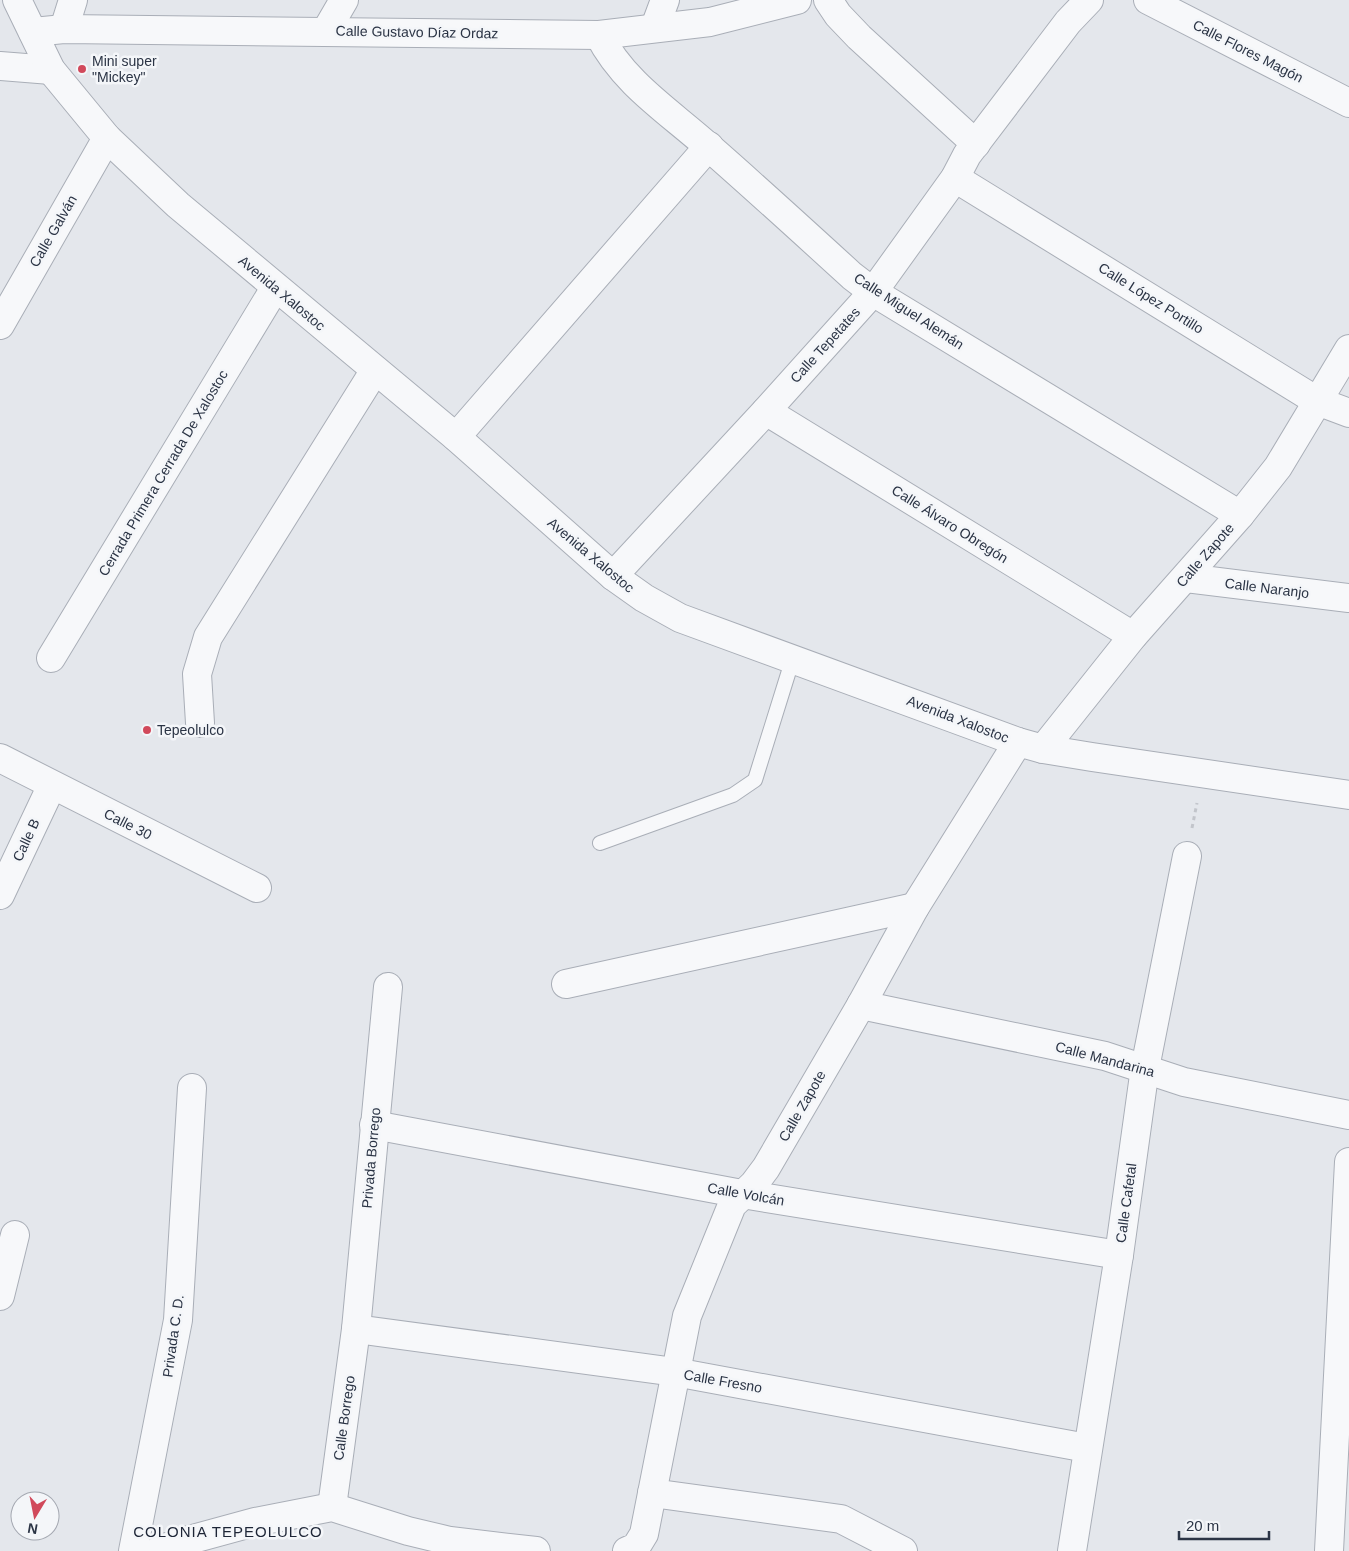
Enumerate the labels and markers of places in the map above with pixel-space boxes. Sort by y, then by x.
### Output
place label: Mini super "Mickey" [92,53,157,85]
marker: Mini super "Mickey" [76,63,88,75]
place label: Tepeolulco [157,722,224,738]
marker: Tepeolulco [141,724,153,736]

